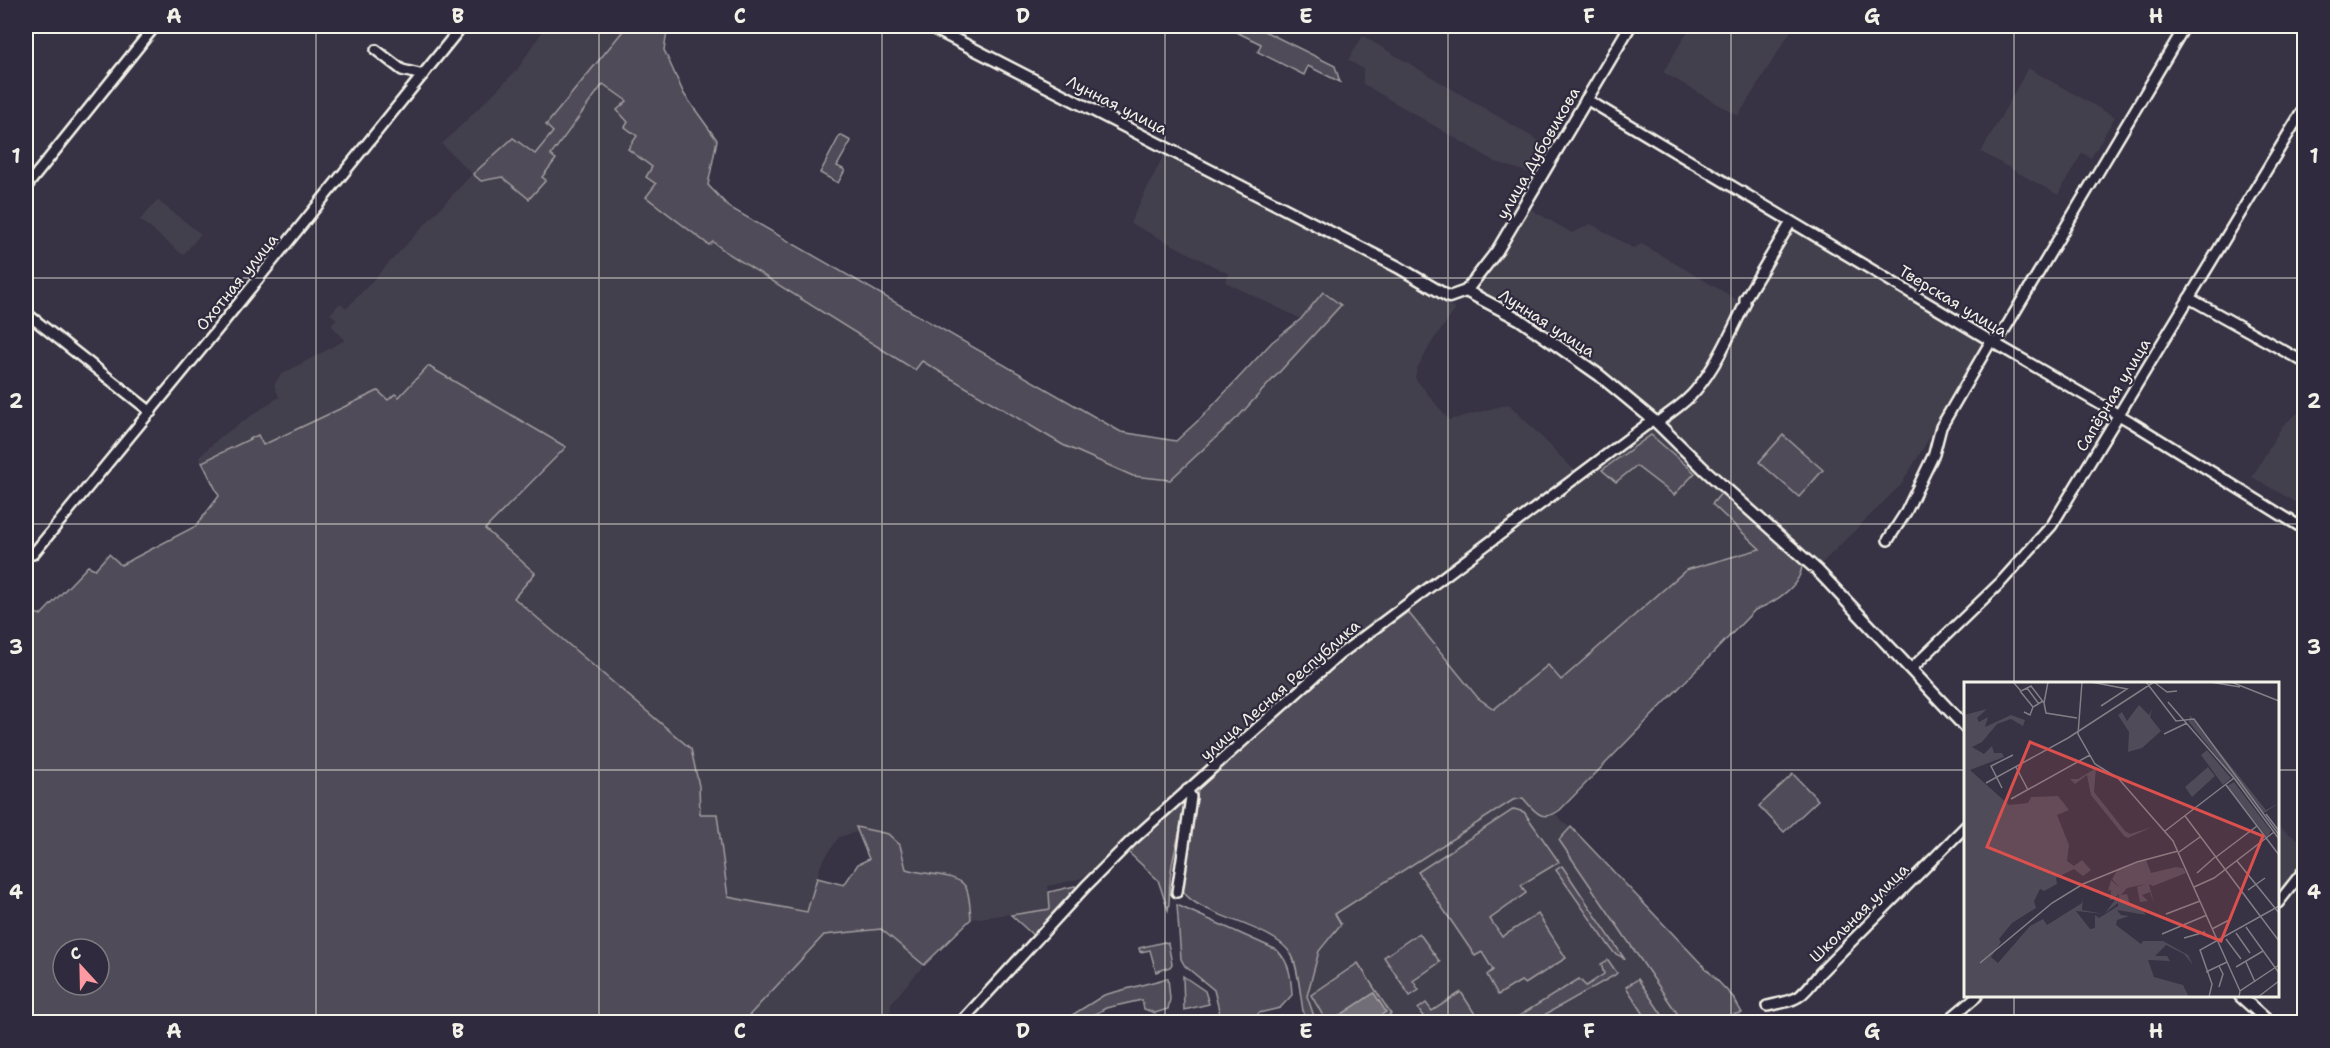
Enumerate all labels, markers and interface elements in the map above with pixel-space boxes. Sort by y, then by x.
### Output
text: A [166,3,182,29]
text: B [452,3,464,29]
text: C [734,3,746,29]
text: D [1016,3,1030,29]
text: E [1299,3,1313,29]
text: F [1583,3,1595,29]
text: G [1864,3,1880,29]
text: H [2149,3,2163,29]
street label: Лунная улица [1063,70,1171,140]
street label: улица Дубовикова [1492,83,1584,223]
text: 1 [11,143,21,169]
text: 1 [2309,143,2319,169]
street label: Охотная улица [191,229,283,335]
street label: Тверская улица [1895,260,2011,342]
street label: Лунная улица [1495,284,1599,362]
street label: Сапёрная улица [2071,335,2155,455]
text: 2 [9,388,23,414]
text: 2 [2307,388,2321,414]
street label: улица Лесная Республика [1196,615,1364,765]
text: 3 [9,634,23,660]
text: 3 [2307,634,2321,660]
inset map [1964,682,2279,997]
street label: Школьная улица [1805,859,1913,967]
text: 4 [9,879,23,905]
text: 4 [2307,879,2321,905]
north arrow [51,937,111,997]
text: С [67,942,84,965]
text: A [166,1018,182,1044]
text: B [452,1018,464,1044]
text: C [734,1018,746,1044]
text: D [1016,1018,1030,1044]
text: E [1299,1018,1313,1044]
text: F [1583,1018,1595,1044]
text: G [1864,1018,1880,1044]
text: H [2149,1018,2163,1044]

